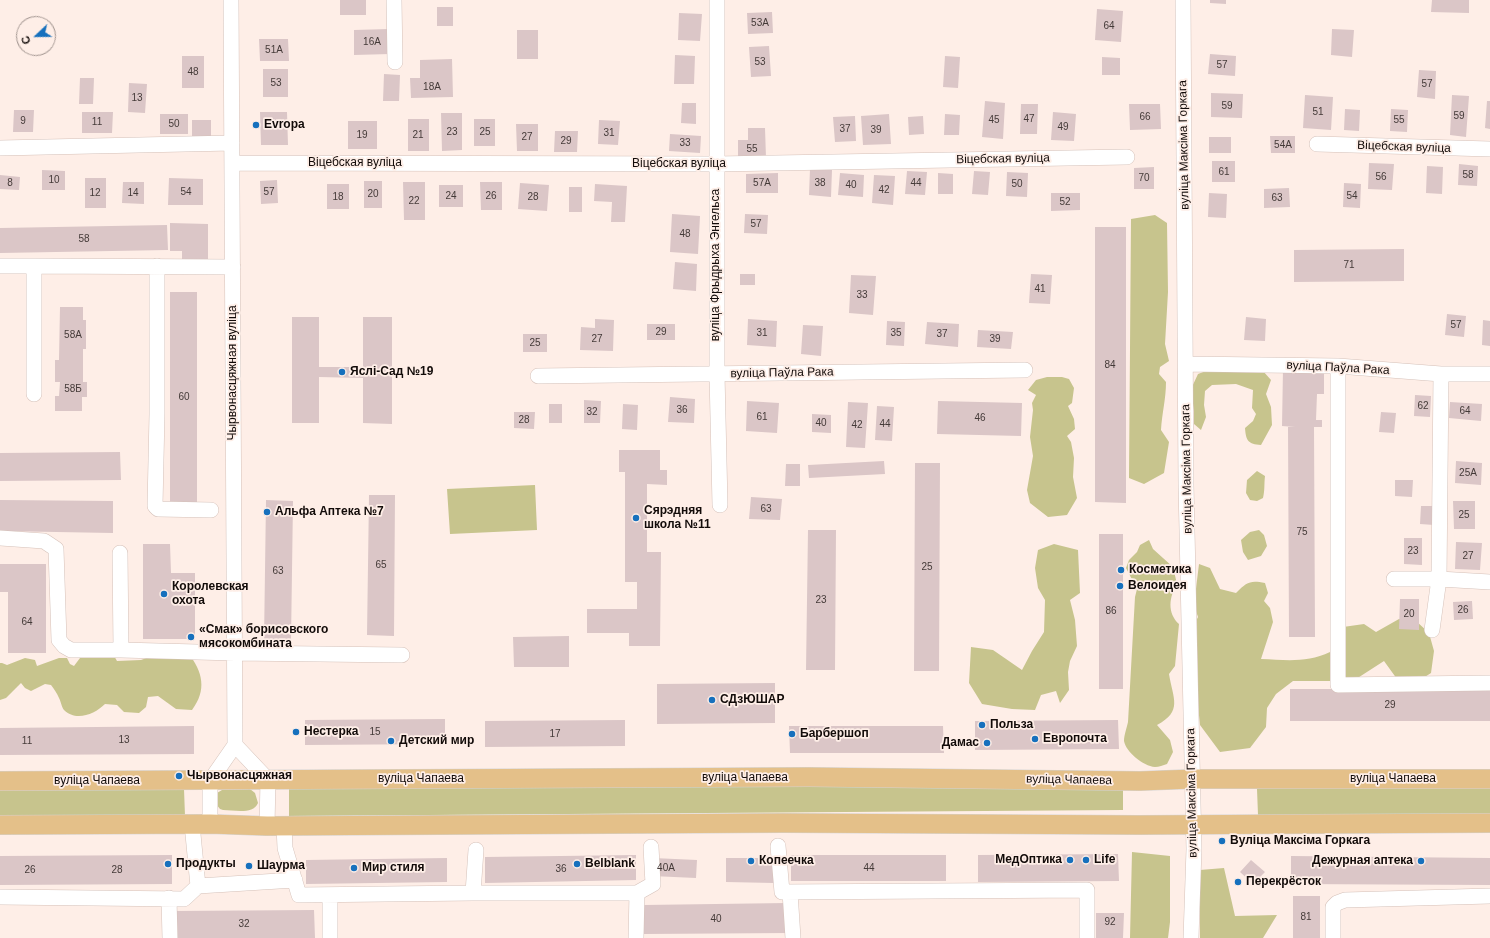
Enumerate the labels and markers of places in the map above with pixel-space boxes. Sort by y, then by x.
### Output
place label: Evropa [264,118,305,132]
marker: Evropa [251,120,261,130]
place label: Яслі-Сад №19 [350,365,433,379]
marker: Яслі-Сад №19 [337,367,347,377]
place label: Сярэдняя школа №11 [644,504,711,532]
place label: Альфа Аптека №7 [275,505,384,519]
marker: Альфа Аптека №7 [262,507,272,517]
marker: Сярэдняя школа №11 [631,513,641,523]
place label: Косметика [1129,563,1191,577]
marker: Косметика [1116,565,1126,575]
place label: Велоидея [1128,579,1187,593]
place label: Королевская охота [172,580,249,608]
marker: Велоидея [1115,581,1125,591]
marker: Королевская охота [159,589,169,599]
place label: «Смак» борисовского мясокомбината [199,623,328,651]
marker: «Смак» борисовского мясокомбината [186,632,196,642]
place label: СДзЮШАР [720,693,784,707]
marker: СДзЮШАР [707,695,717,705]
place label: Польза [990,718,1033,732]
marker: Польза [977,720,987,730]
place label: Нестерка [304,725,358,739]
marker: Нестерка [291,727,301,737]
place label: Барбершоп [800,727,869,741]
marker: Барбершоп [787,729,797,739]
place label: Европочта [1043,732,1107,746]
place label: Детский мир [399,734,474,748]
marker: Европочта [1030,734,1040,744]
marker: Детский мир [386,736,396,746]
place label: Дамас [942,736,979,750]
marker: Дамас [982,738,992,748]
place label: Чырвонасцяжная [187,769,292,783]
marker: Чырвонасцяжная [174,771,184,781]
place label: Вуліца Максіма Горкага [1230,834,1370,848]
marker: Вуліца Максіма Горкага [1217,836,1227,846]
place label: МедОптика [995,853,1062,867]
place label: Life [1094,853,1115,867]
place label: Копеечка [759,854,814,868]
place label: Дежурная аптека [1312,854,1413,868]
marker: МедОптика [1065,855,1075,865]
marker: Life [1081,855,1091,865]
marker: Копеечка [746,856,756,866]
marker: Дежурная аптека [1416,856,1426,866]
place label: Продукты [176,857,236,871]
place label: Belblank [585,857,635,871]
marker: Продукты [163,859,173,869]
place label: Шаурма [257,859,305,873]
marker: Belblank [572,859,582,869]
marker: Шаурма [244,861,254,871]
place label: Мир стиля [362,861,425,875]
marker: Мир стиля [349,863,359,873]
place label: Перекрёсток [1246,875,1321,889]
marker: Перекрёсток [1233,877,1243,887]

